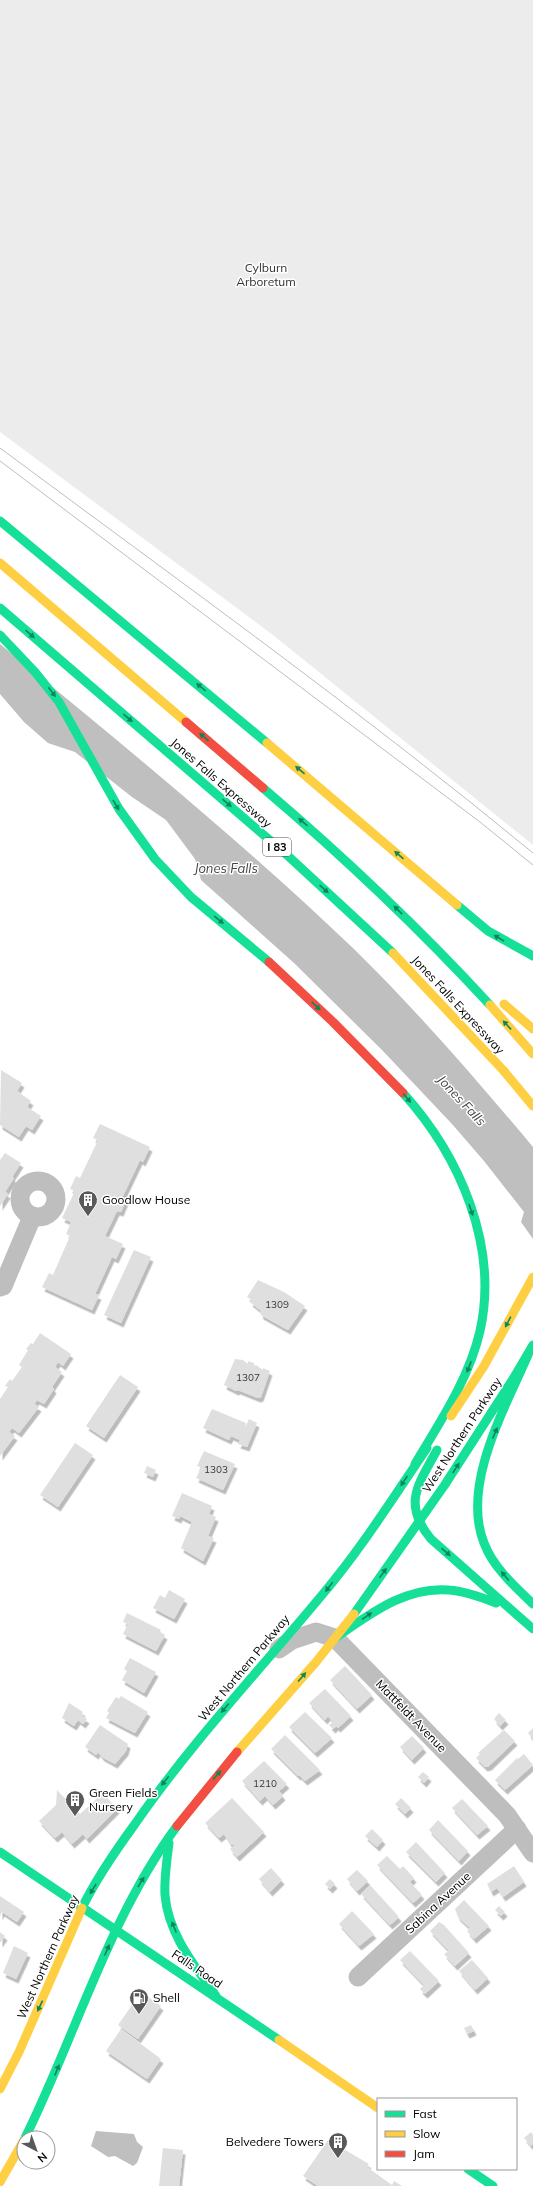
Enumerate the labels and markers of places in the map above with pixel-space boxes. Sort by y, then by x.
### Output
building icon: Goodlow House [77,1189,99,1217]
place label: Goodlow House [102,1192,190,1207]
place label: Green Fields Nursery [89,1785,157,1814]
building icon: Green Fields Nursery [64,1789,86,1817]
fuel station icon: Shell [128,1987,150,2015]
place label: Shell [153,1990,180,2005]
building icon: Belvedere Towers [327,2131,349,2159]
place label: Belvedere Towers [226,2134,324,2149]

